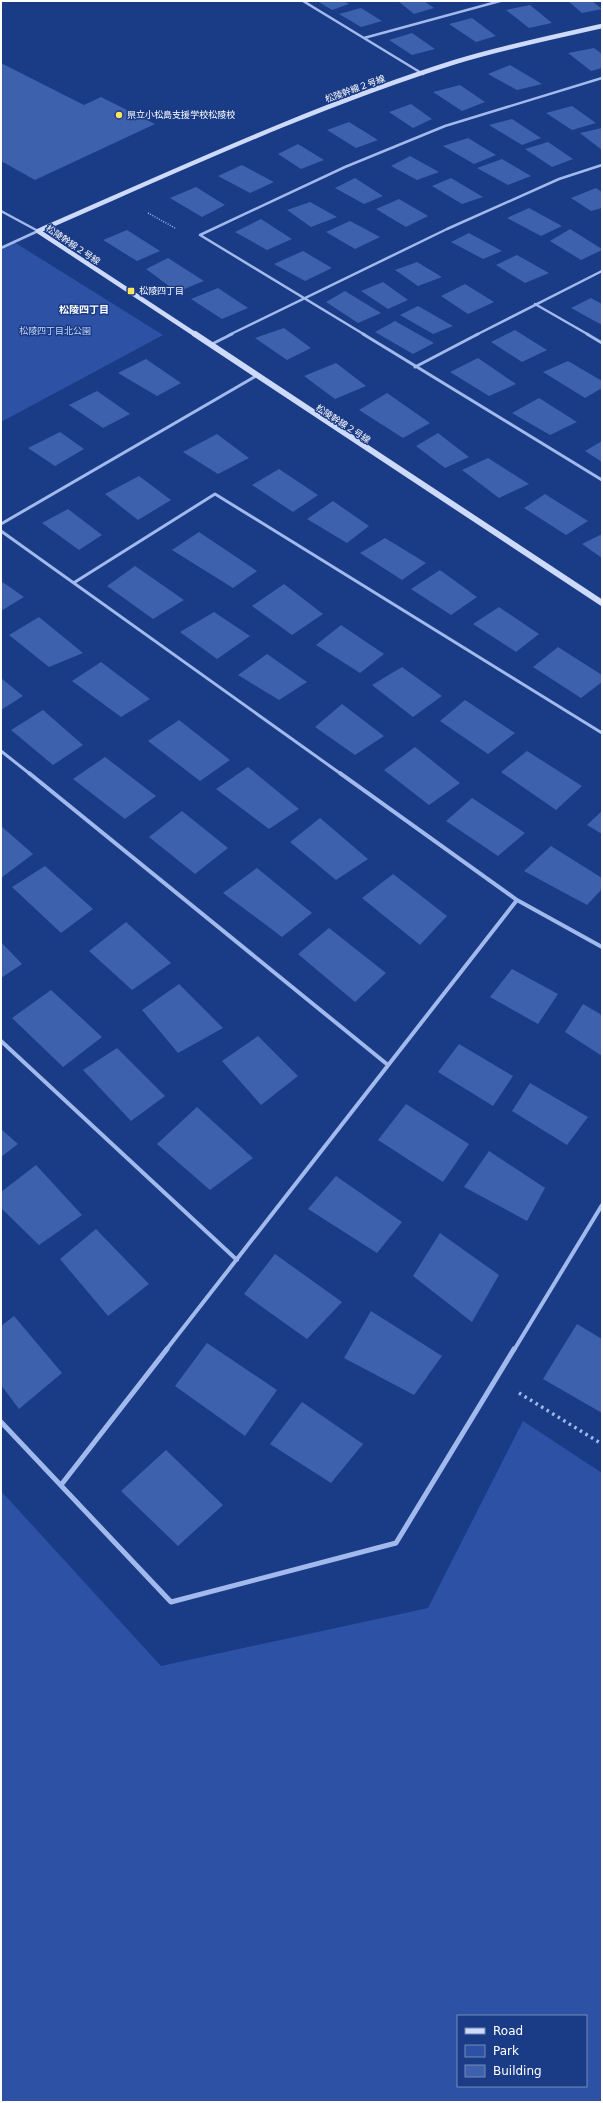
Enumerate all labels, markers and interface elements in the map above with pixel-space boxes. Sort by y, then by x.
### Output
street label: 松陵幹線２号線 [324,73,387,104]
marker: 県立小松島支援学校松陵校 [114,110,124,120]
place label: 県立小松島支援学校松陵校 [127,110,235,120]
street label: 松陵幹線２号線 [44,223,103,267]
marker: 松陵四丁目 [126,286,136,296]
place label: 松陵四丁目 [139,286,184,296]
district label: 松陵四丁目 [59,304,109,315]
park label: 松陵四丁目北公園 [19,326,91,336]
street label: 松陵幹線２号線 [314,403,373,446]
legend [457,2015,587,2087]
text: Road [493,2024,523,2038]
text: Park [493,2044,519,2058]
text: Building [493,2064,542,2078]

